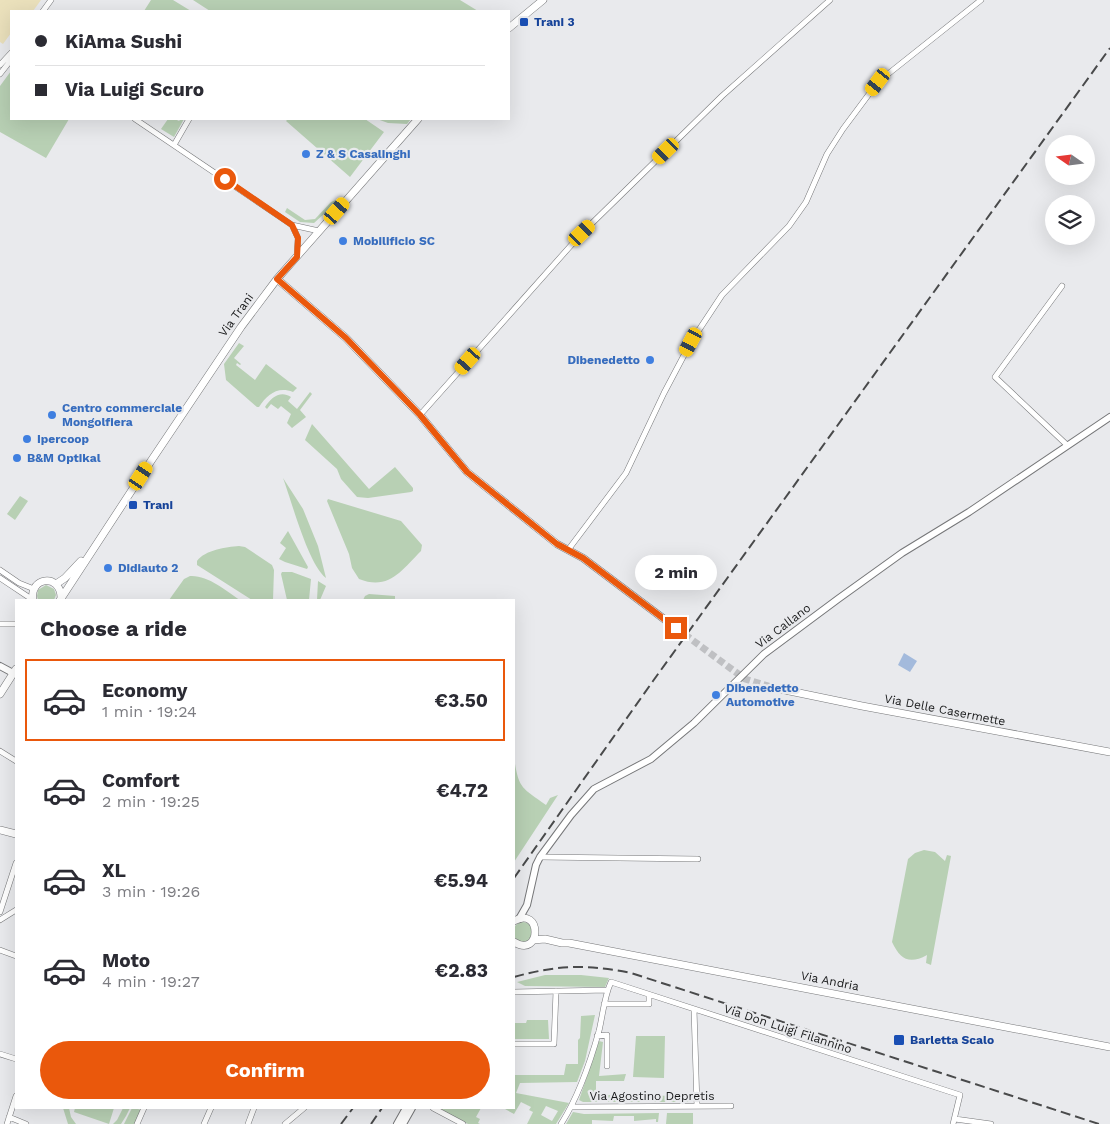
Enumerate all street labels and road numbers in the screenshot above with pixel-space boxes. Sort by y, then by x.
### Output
street label: Via Trani [216,291,256,339]
street label: Via Callano [753,601,813,651]
street label: Via Delle Casermette [883,691,1007,729]
street label: Via Andria [800,969,860,994]
street label: Via Don Luigi Filannino [722,1002,854,1056]
street label: Via Agostino Depretis [590,1089,714,1103]

